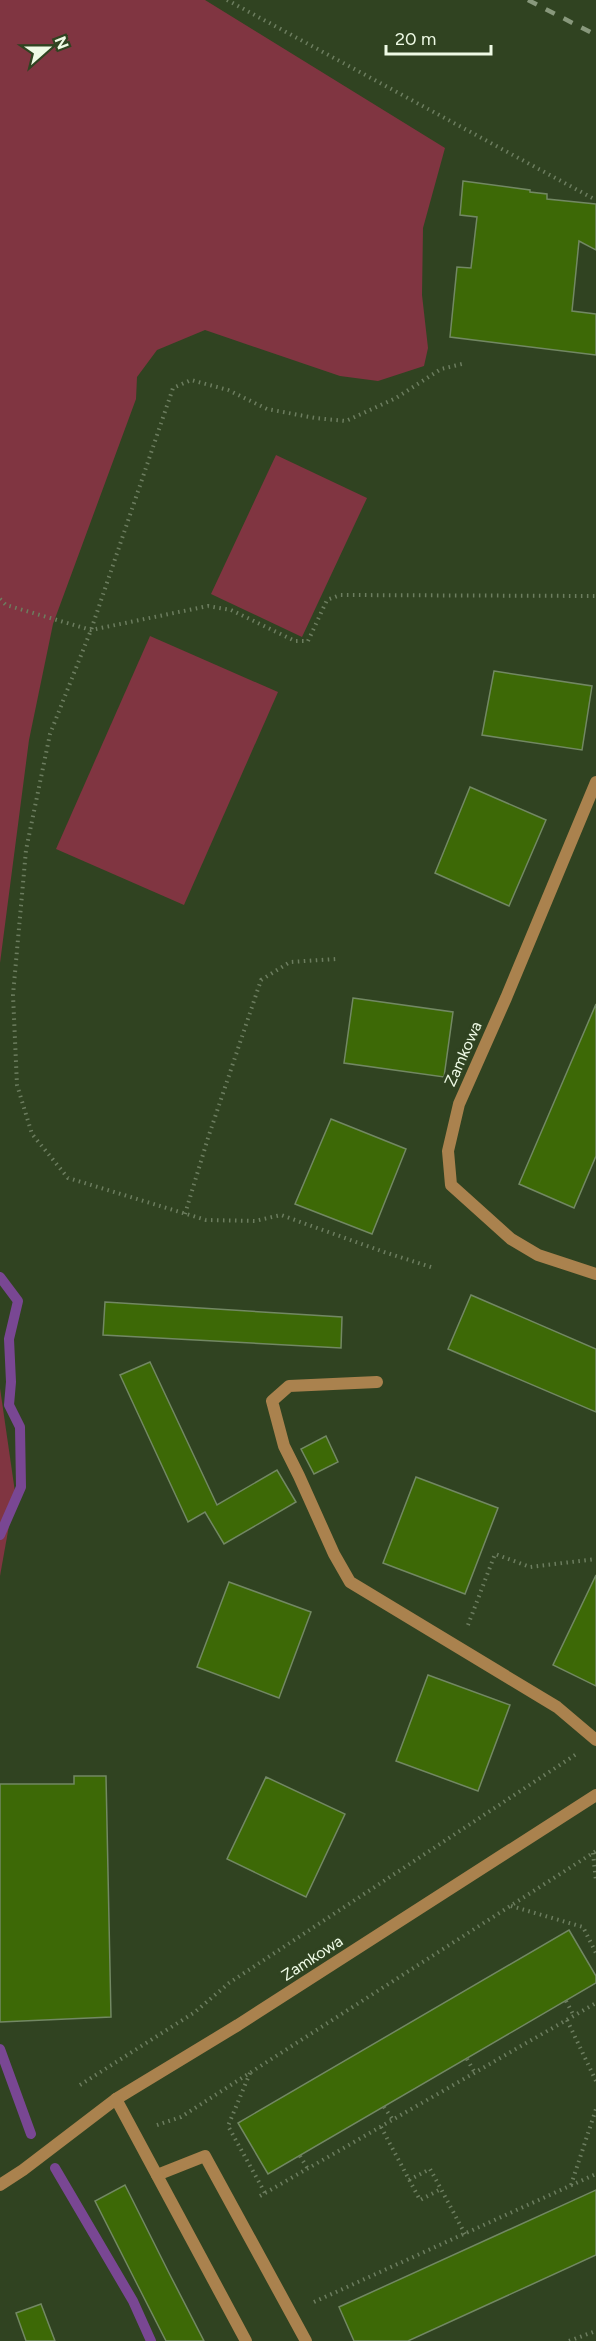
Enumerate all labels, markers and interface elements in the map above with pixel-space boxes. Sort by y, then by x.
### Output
north arrow [18,18,78,78]
scale bar [386,18,491,56]
text: 20 m [395,28,436,50]
text: N [50,34,73,52]
street label: Zamkowa [440,1019,486,1089]
street label: Zamkowa [278,1931,346,1985]

